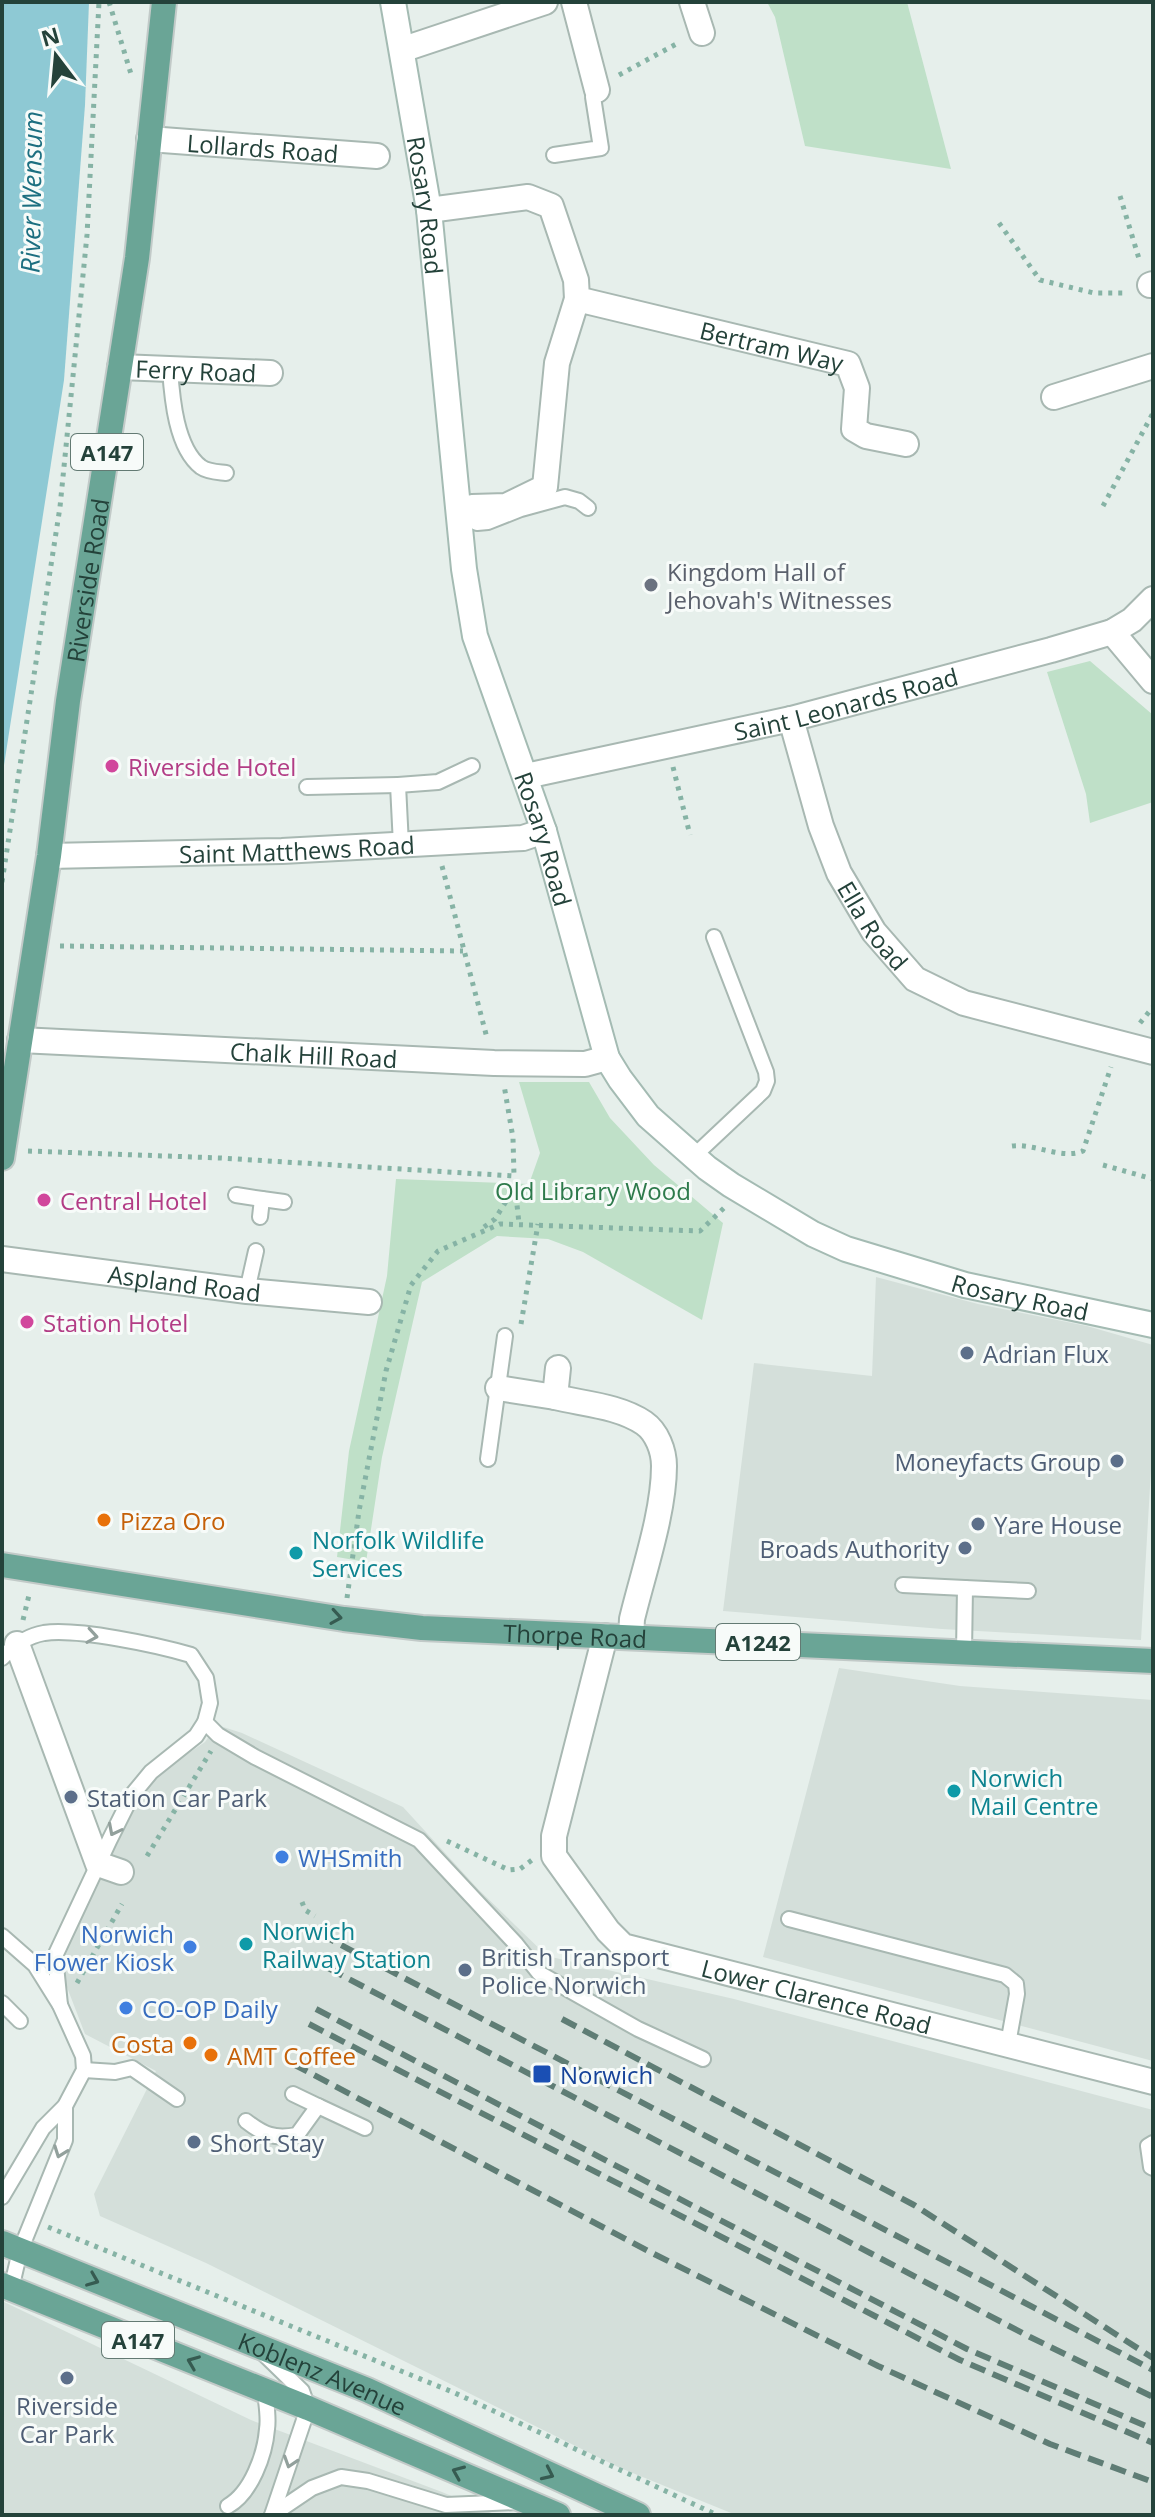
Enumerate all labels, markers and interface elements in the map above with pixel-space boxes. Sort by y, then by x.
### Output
north arrow [16,16,96,96]
text: N [37,19,63,53]
water label: River Wensum [12,111,50,273]
street label: Lollards Road [186,125,340,170]
street label: Rosary Road [400,133,452,276]
street label: Bertram Way [697,313,848,379]
street label: Ferry Road [135,351,257,389]
road number: A147 [71,434,143,470]
street label: Riverside Road [58,496,116,664]
place label: Kingdom Hall of Jehovah's Witnesses [665,555,892,616]
marker: Kingdom Hall of Jehovah's Witnesses [642,576,660,594]
street label: Saint Leonards Road [731,659,961,747]
place label: Riverside Hotel [128,750,296,783]
marker: Riverside Hotel [103,757,121,775]
street label: Rosary Road [508,767,581,910]
street label: Saint Matthews Road [179,827,416,870]
street label: Ella Road [831,874,916,977]
street label: Chalk Hill Road [229,1034,398,1075]
park label: Old Library Wood [495,1174,691,1207]
place label: Central Hotel [60,1184,208,1217]
marker: Central Hotel [35,1191,53,1209]
street label: Aspland Road [106,1257,262,1309]
street label: Rosary Road [948,1265,1092,1327]
place label: Station Hotel [43,1306,188,1339]
marker: Station Hotel [18,1313,36,1331]
place label: Adrian Flux [983,1337,1109,1370]
marker: Adrian Flux [958,1344,976,1362]
place label: Moneyfacts Group [895,1445,1101,1478]
marker: Moneyfacts Group [1108,1452,1126,1470]
place label: Pizza Oro [120,1504,225,1537]
place label: Yare House [994,1508,1122,1541]
marker: Pizza Oro [95,1511,113,1529]
marker: Yare House [969,1515,987,1533]
place label: Norfolk Wildlife Services [312,1523,484,1584]
place label: Broads Authority [760,1532,950,1565]
marker: Broads Authority [956,1539,974,1557]
marker: Norfolk Wildlife Services [287,1544,305,1562]
one-way arrow [329,1608,343,1625]
street label: Thorpe Road [502,1615,648,1655]
road number: A1242 [716,1624,800,1660]
one-way arrow [86,1627,99,1644]
place label: Norwich Mail Centre [970,1761,1098,1822]
place label: Station Car Park [87,1781,267,1814]
marker: Norwich Mail Centre [945,1782,963,1800]
marker: Station Car Park [62,1788,80,1806]
one-way arrow [109,1821,124,1836]
place label: WHSmith [298,1841,403,1874]
marker: WHSmith [273,1848,291,1866]
place label: Norwich Railway Station [262,1914,431,1975]
place label: Norwich Flower Kiosk [34,1917,174,1978]
marker: Norwich Railway Station [237,1935,255,1953]
marker: Norwich Flower Kiosk [181,1938,199,1956]
place label: British Transport Police Norwich [481,1940,669,2001]
street label: Lower Clarence Road [698,1950,935,2041]
marker: British Transport Police Norwich [456,1961,474,1979]
place label: CO-OP Daily [142,1992,279,2025]
marker: CO-OP Daily [117,1999,135,2017]
place label: Costa [111,2027,174,2060]
marker: Costa [181,2034,199,2052]
place label: AMT Coffee [227,2039,356,2072]
marker: AMT Coffee [202,2046,220,2064]
place label: Norwich [560,2058,653,2091]
marker: Norwich [531,2063,553,2085]
place label: Short Stay [210,2126,325,2159]
marker: Short Stay [185,2133,203,2151]
one-way arrow [53,2144,70,2158]
one-way arrow [85,2270,99,2286]
road number: A147 [102,2322,174,2358]
street label: Koblenz Avenue [234,2323,412,2423]
one-way arrow [187,2355,201,2372]
marker: Riverside Car Park [58,2369,76,2387]
place label: Riverside Car Park [16,2389,118,2450]
one-way arrow [283,2454,299,2468]
one-way arrow [540,2464,554,2480]
one-way arrow [452,2465,466,2481]

